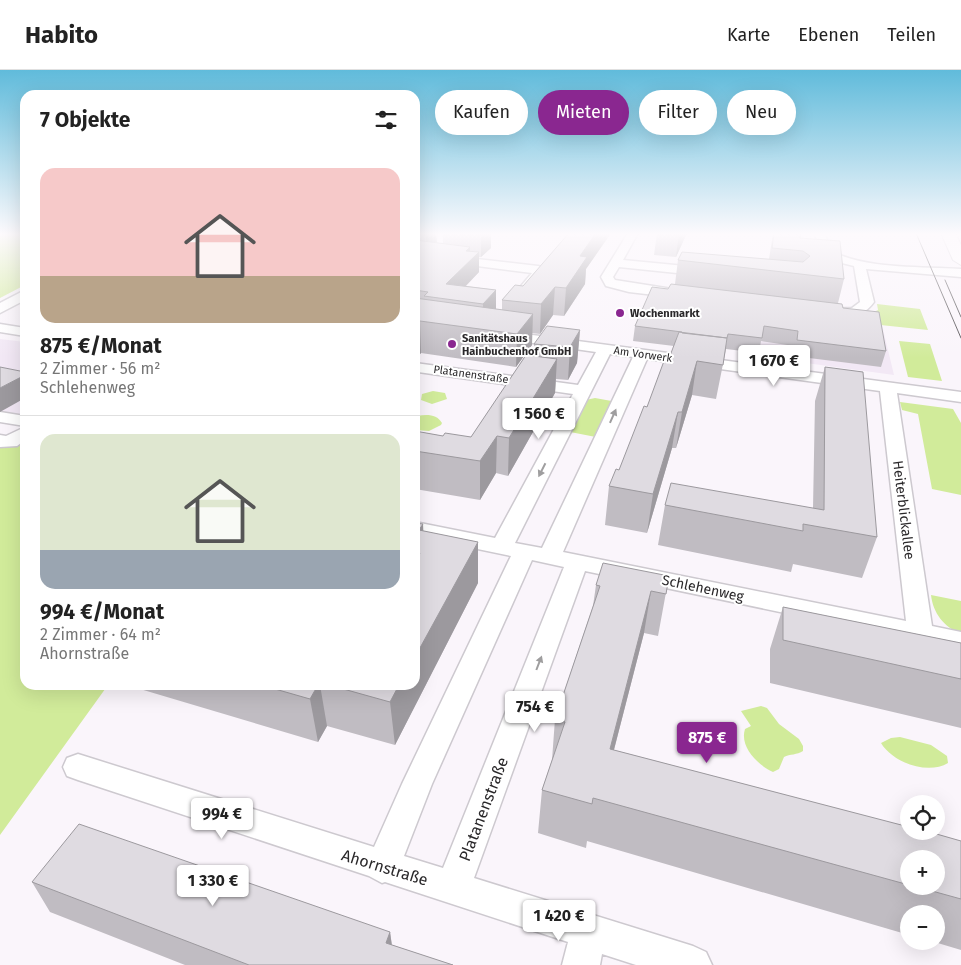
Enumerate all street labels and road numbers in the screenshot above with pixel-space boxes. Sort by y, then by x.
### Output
street label: Am Vorwerk [613,344,673,365]
street label: Platanenstraße [433,363,509,386]
street label: Heiterblickallee [889,459,918,561]
street label: Schlehenweg [660,572,746,606]
street label: Platanenstraße [455,754,512,864]
street label: Ahornstraße [339,845,430,890]

